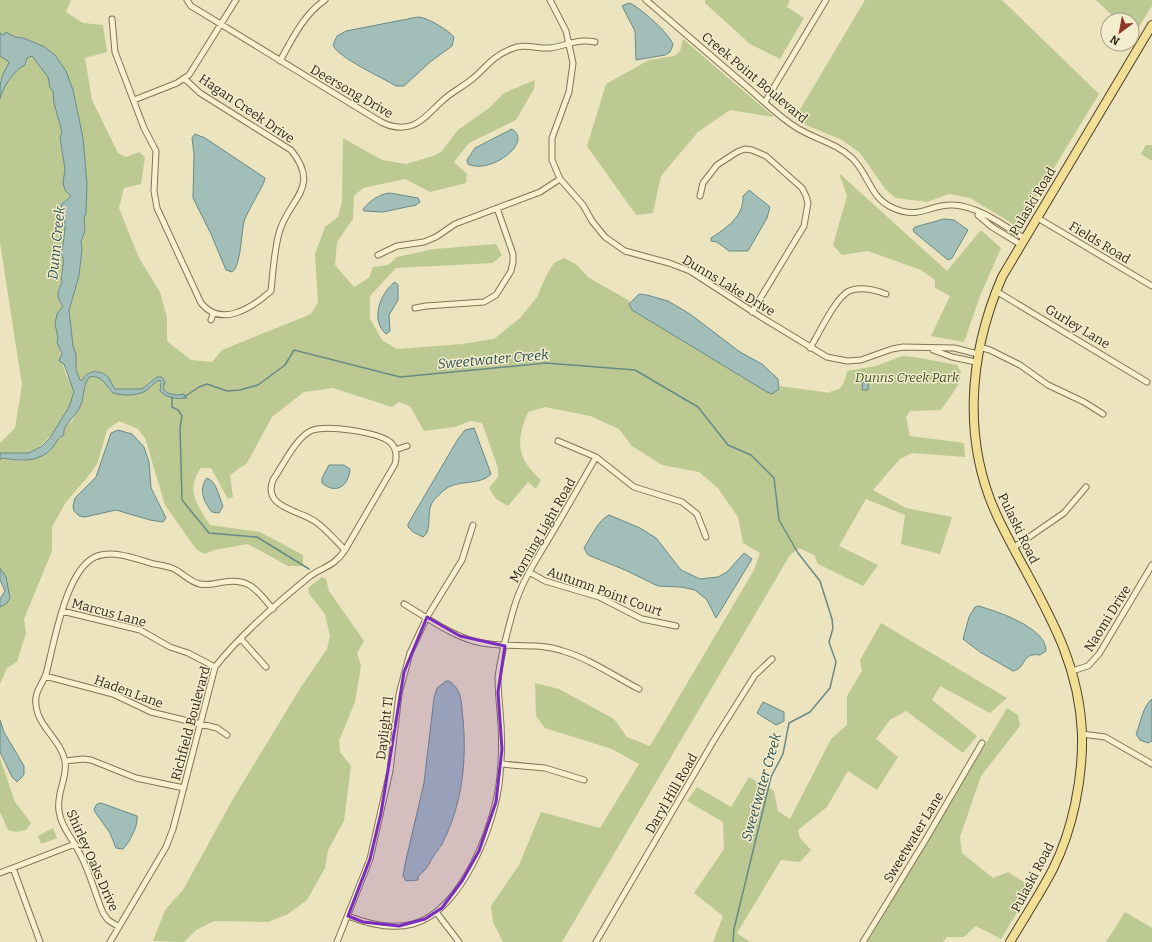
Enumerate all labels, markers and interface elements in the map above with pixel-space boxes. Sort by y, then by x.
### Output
north arrow [1100,12,1140,52]
street label: Creek Point Boulevard [699,29,811,126]
text: N [1107,32,1122,48]
street label: Deersong Drive [308,62,396,121]
street label: Hagan Creek Drive [196,71,297,146]
street label: Pulaski Road [1006,164,1059,238]
water label: Dunn Creek [44,205,69,280]
street label: Fields Road [1066,218,1133,267]
street label: Dunns Lake Drive [680,252,778,319]
street label: Gurley Lane [1043,301,1113,352]
water label: Sweetwater Creek [437,346,550,373]
park label: Dunns Creek Park [855,370,960,385]
street label: Morning Light Road [506,475,579,585]
street label: Pulaski Road [995,490,1042,566]
street label: Autumn Point Court [545,564,665,619]
street label: Naomi Drive [1081,582,1134,654]
street label: Marcus Lane [70,595,148,630]
street label: Richfield Boulevard [168,664,213,782]
street label: Haden Lane [92,672,165,711]
street label: Daylight Tl [373,695,396,761]
water label: Sweetwater Creek [738,731,785,843]
street label: Daryl Hill Road [642,750,701,836]
street label: Sweetwater Lane [880,789,946,885]
street label: Shirley Oaks Drive [63,807,122,913]
street label: Pulaski Road [1008,840,1057,915]

